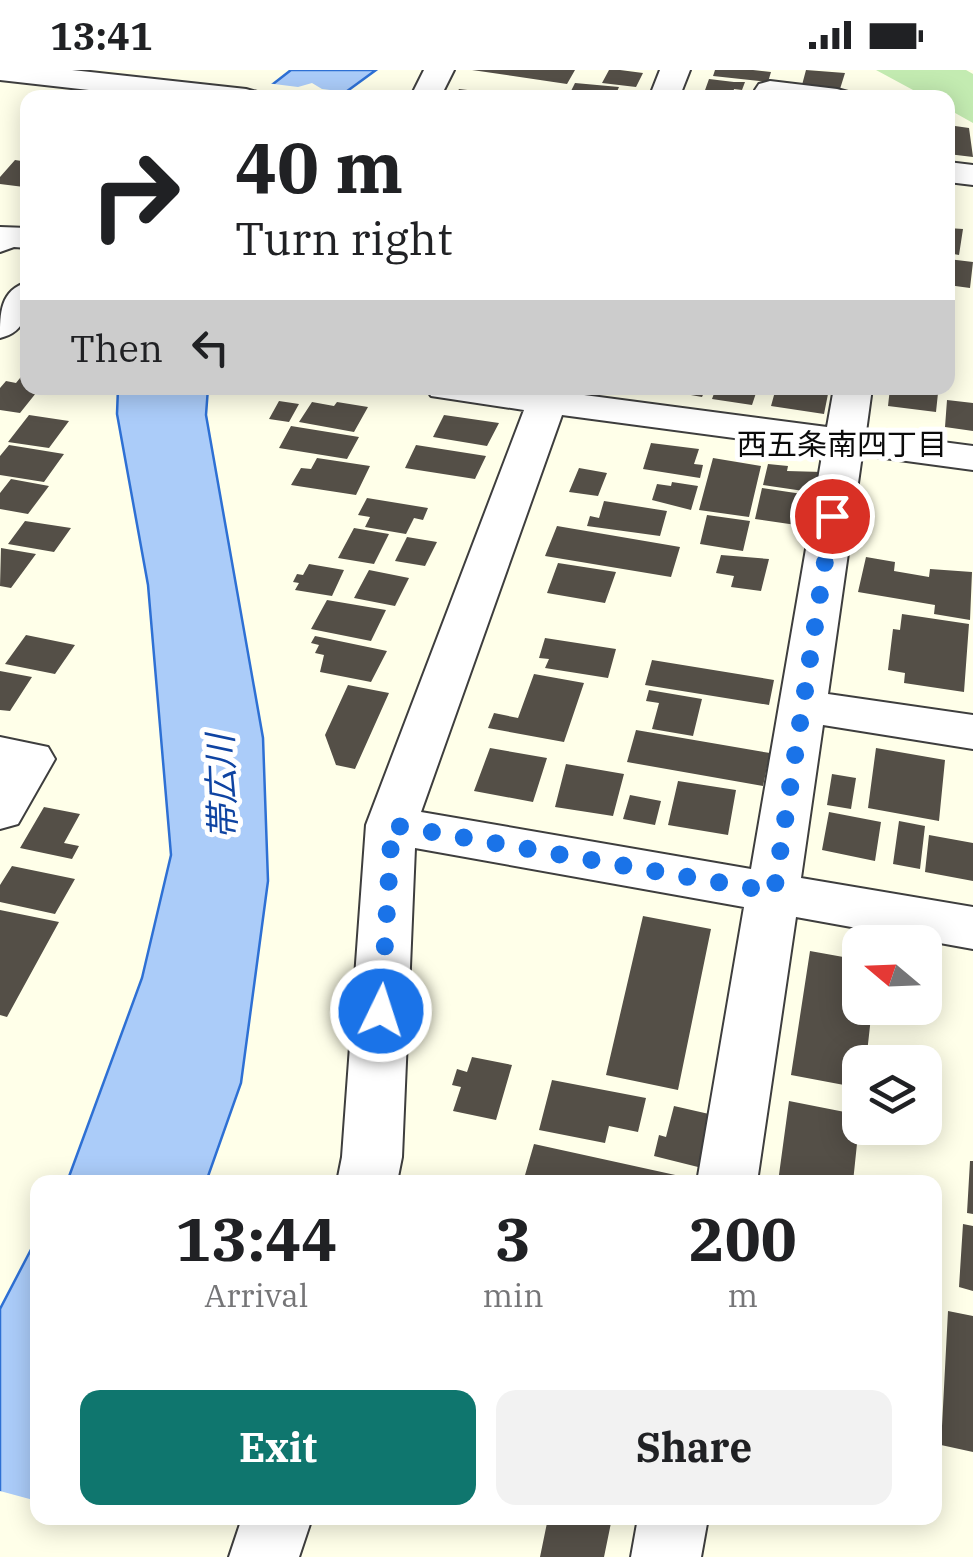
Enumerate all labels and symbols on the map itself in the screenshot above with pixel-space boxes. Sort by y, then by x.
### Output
district label: 西五条南四丁目 [737,424,947,463]
pin [790,474,875,559]
water label: 帯広川 [196,730,246,840]
north arrow [842,925,942,1025]
position arrow [329,959,433,1063]

